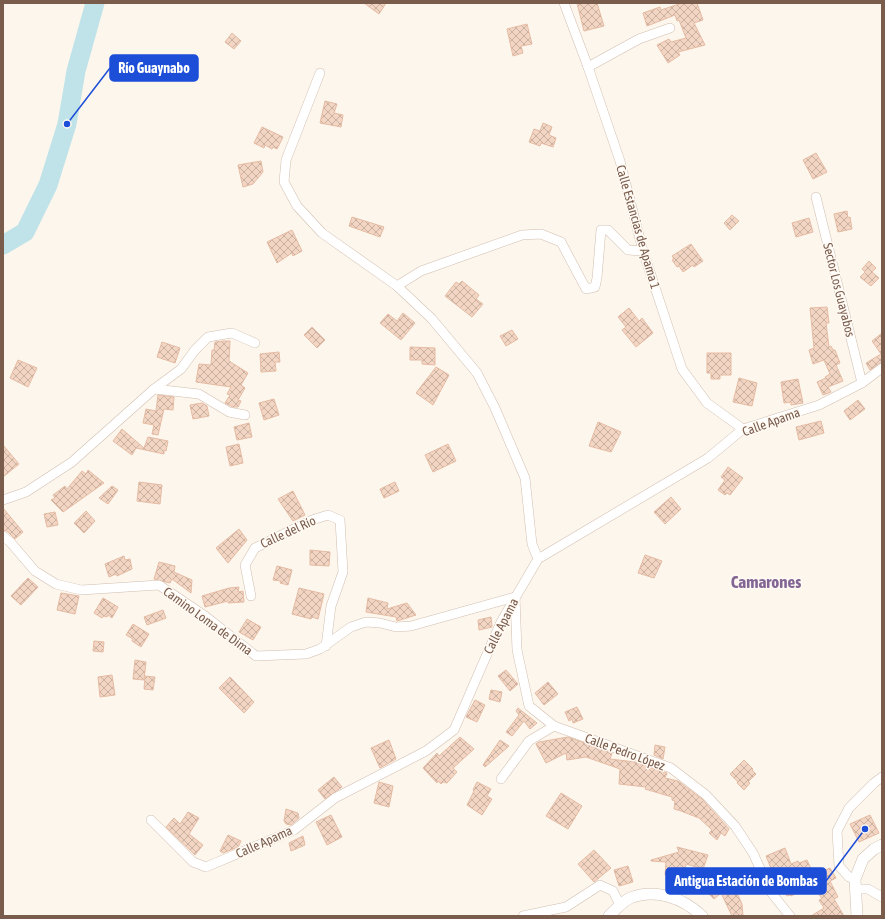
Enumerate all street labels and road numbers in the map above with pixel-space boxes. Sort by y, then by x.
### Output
street label: Calle Estancias de Apama 1 [613,163,663,291]
street label: Sector Los Guayabos [820,241,858,339]
street label: Calle Apama [740,405,802,439]
street label: Calle del Río [258,513,318,551]
street label: Camino Loma de Dima [161,584,255,658]
street label: Calle Apama [481,596,521,656]
street label: Calle Pedro López [583,731,667,774]
street label: Calle Apama [233,823,295,861]

